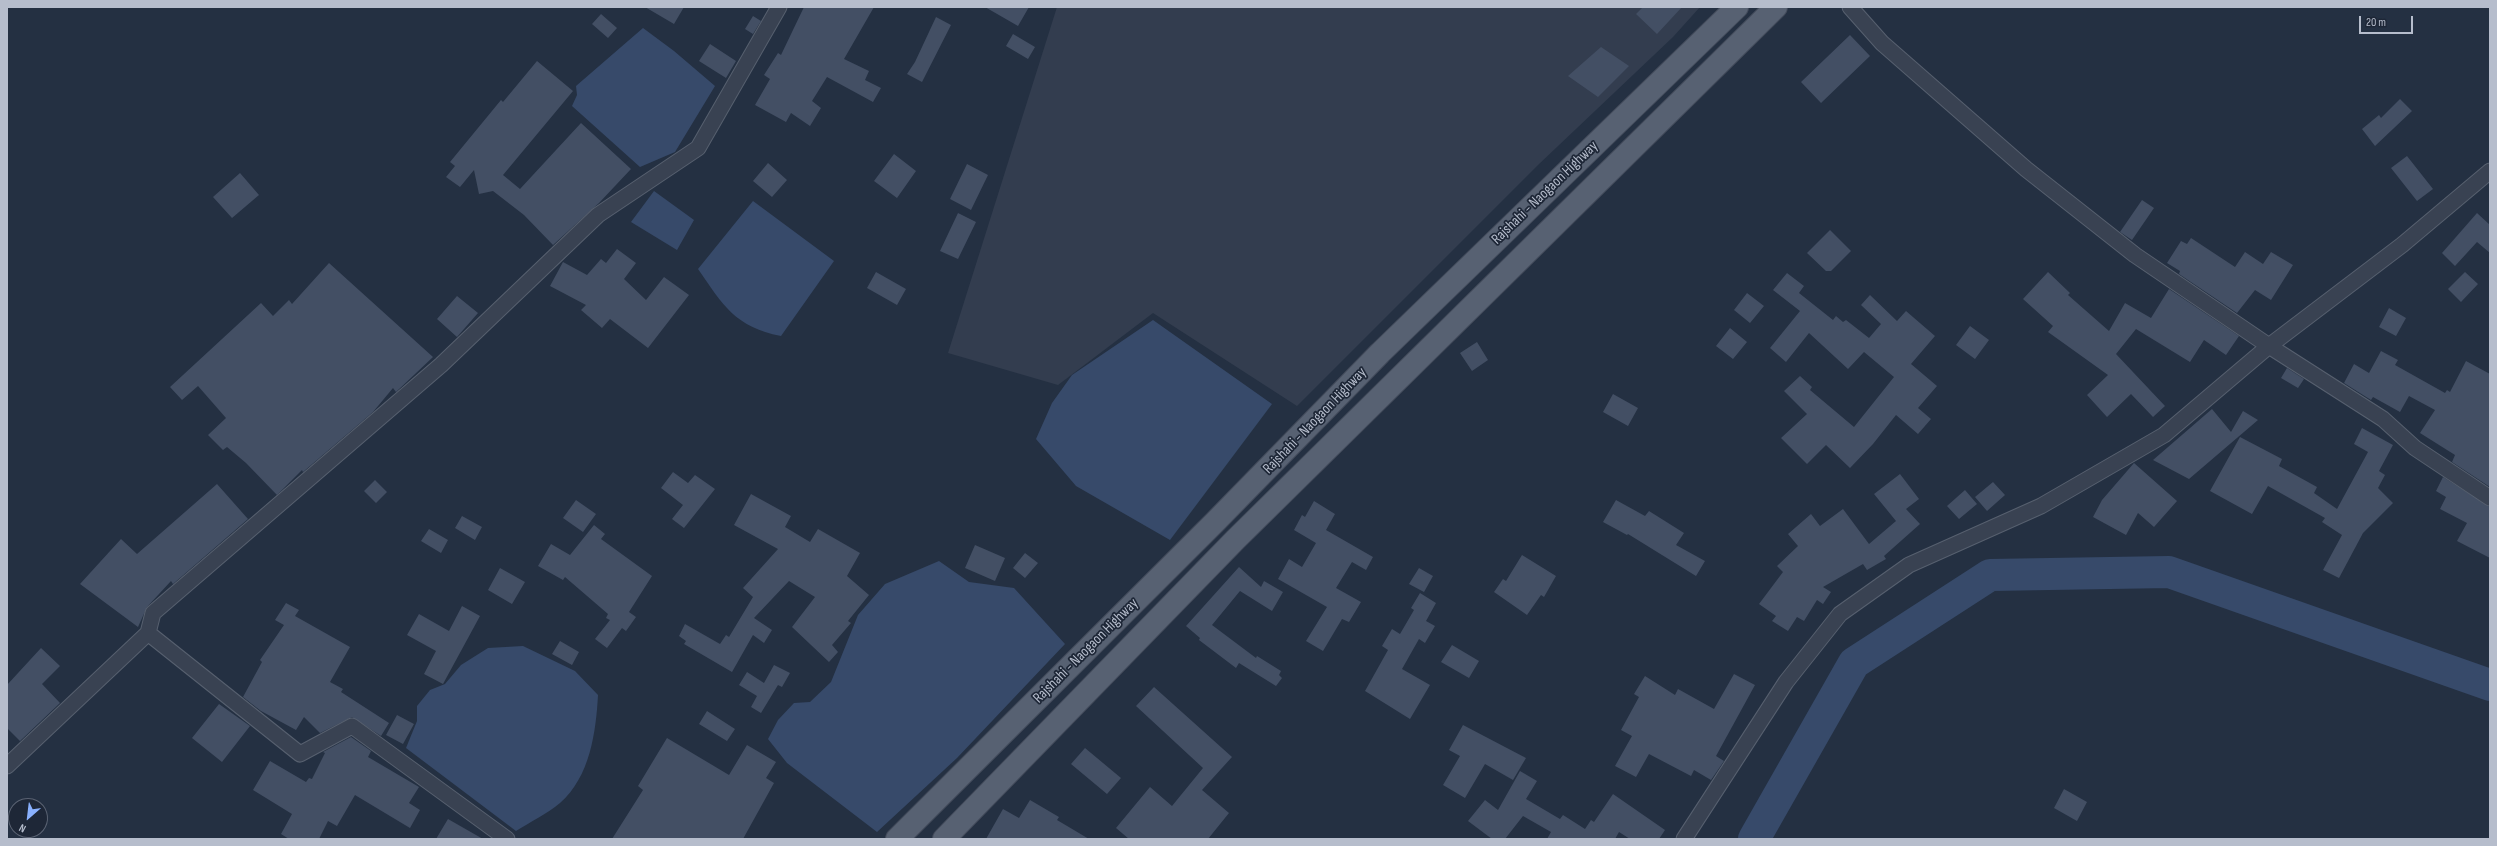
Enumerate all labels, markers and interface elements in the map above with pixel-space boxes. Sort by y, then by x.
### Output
scale bar [2361,8,2415,34]
text: 20 m [2366,15,2386,30]
street label: Rajshahi - Naogaon Highway [1488,138,1602,248]
street label: Rajshahi - Naogaon Highway [1260,364,1370,478]
street label: Rajshahi - Naogaon Highway [1030,595,1142,707]
north arrow [8,798,48,838]
text: N [17,821,28,835]

